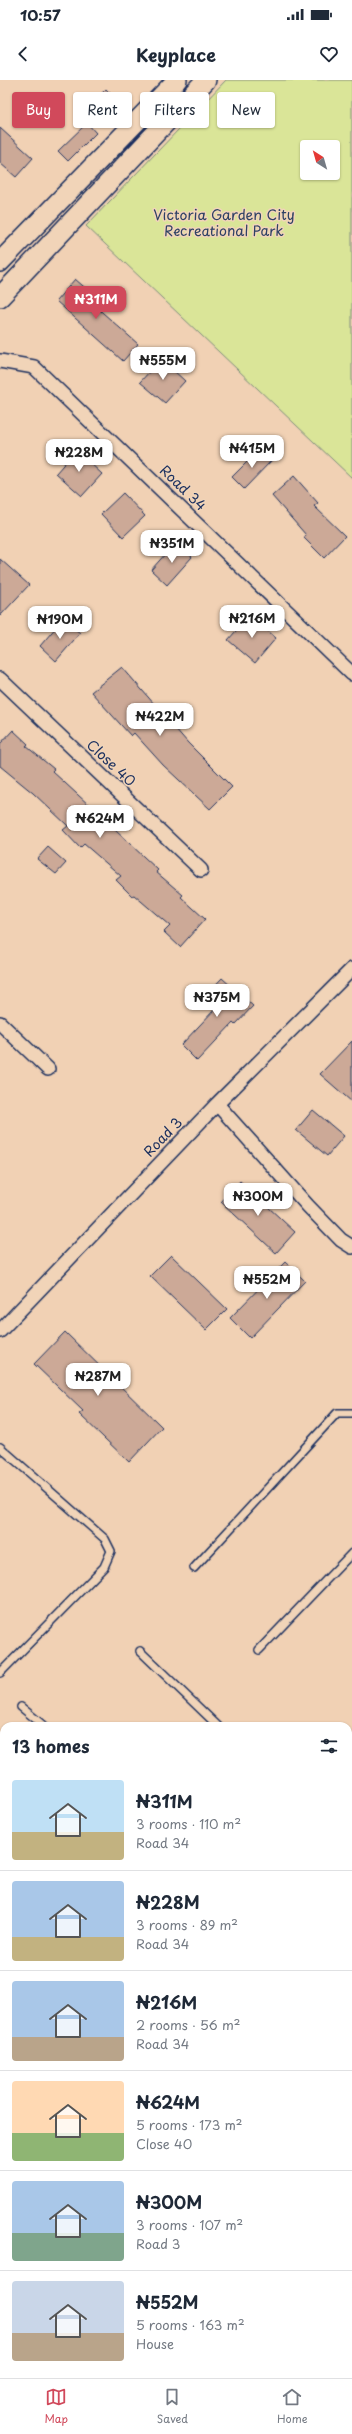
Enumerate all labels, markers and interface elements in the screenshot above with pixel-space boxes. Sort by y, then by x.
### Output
text: 10:57 [20,3,61,26]
text: Keyplace [136,41,216,68]
icon: back [12,43,34,65]
icon: heart [318,43,340,65]
chip: Buy [12,92,65,128]
chip: Rent [73,92,132,128]
chip: Filters [140,92,209,128]
chip: New [217,92,275,128]
north arrow [300,140,340,180]
map controls [300,140,340,180]
park label: Victoria Garden City Recreational Park [153,204,295,241]
pin: ₦311M [68,286,124,320]
text: ₦311M [74,289,118,308]
pin: ₦555M [135,347,191,381]
text: ₦555M [139,350,187,369]
pin: ₦415M [224,435,280,469]
text: ₦415M [229,438,275,457]
pin: ₦228M [51,439,107,473]
text: ₦228M [55,442,103,461]
street label: Road 34 [155,460,211,515]
pin: ₦351M [144,530,200,564]
text: ₦351M [150,533,194,552]
pin: ₦216M [224,605,280,639]
pin: ₦190M [32,606,88,640]
text: ₦216M [229,608,275,627]
text: ₦190M [37,609,83,628]
pin: ₦422M [132,703,188,737]
text: ₦422M [136,706,184,725]
street label: Close 40 [82,734,141,791]
pin: ₦624M [72,805,128,839]
text: ₦624M [76,808,124,827]
pin: ₦375M [189,984,245,1018]
text: ₦375M [194,987,240,1006]
street label: Road 3 [138,1112,187,1161]
pin: ₦300M [230,1183,286,1217]
text: ₦300M [233,1186,283,1205]
pin: ₦552M [239,1266,295,1300]
text: ₦552M [243,1269,291,1288]
pin: ₦287M [70,1363,126,1397]
text: ₦287M [75,1366,121,1385]
text: 13 homes [12,1733,89,1759]
icon: filters [318,1735,340,1757]
text: ₦311M [136,1788,193,1814]
icon: home [44,1796,92,1844]
text: 3 rooms · 110 m² [136,1814,241,1833]
text: Road 34 [136,1833,189,1852]
text: ₦228M [136,1889,200,1915]
icon: home [44,1897,92,1945]
text: 3 rooms · 89 m² [136,1915,238,1934]
text: Road 34 [136,1934,189,1953]
text: ₦216M [136,1989,197,2015]
icon: home [44,1997,92,2045]
text: 2 rooms · 56 m² [136,2015,240,2034]
text: Road 34 [136,2034,189,2053]
text: ₦624M [136,2089,200,2115]
icon: home [44,2097,92,2145]
text: 5 rooms · 173 m² [136,2115,242,2134]
text: Close 40 [136,2134,192,2153]
text: ₦300M [136,2189,202,2215]
icon: home [44,2197,92,2245]
text: 3 rooms · 107 m² [136,2215,243,2234]
text: Road 3 [136,2234,180,2253]
text: ₦552M [136,2289,199,2315]
icon: home [44,2297,92,2345]
text: 5 rooms · 163 m² [136,2315,245,2334]
text: House [136,2334,174,2353]
tab: Map [44,2386,68,2427]
tab: Saved [157,2386,188,2427]
tab: Home [277,2386,308,2427]

